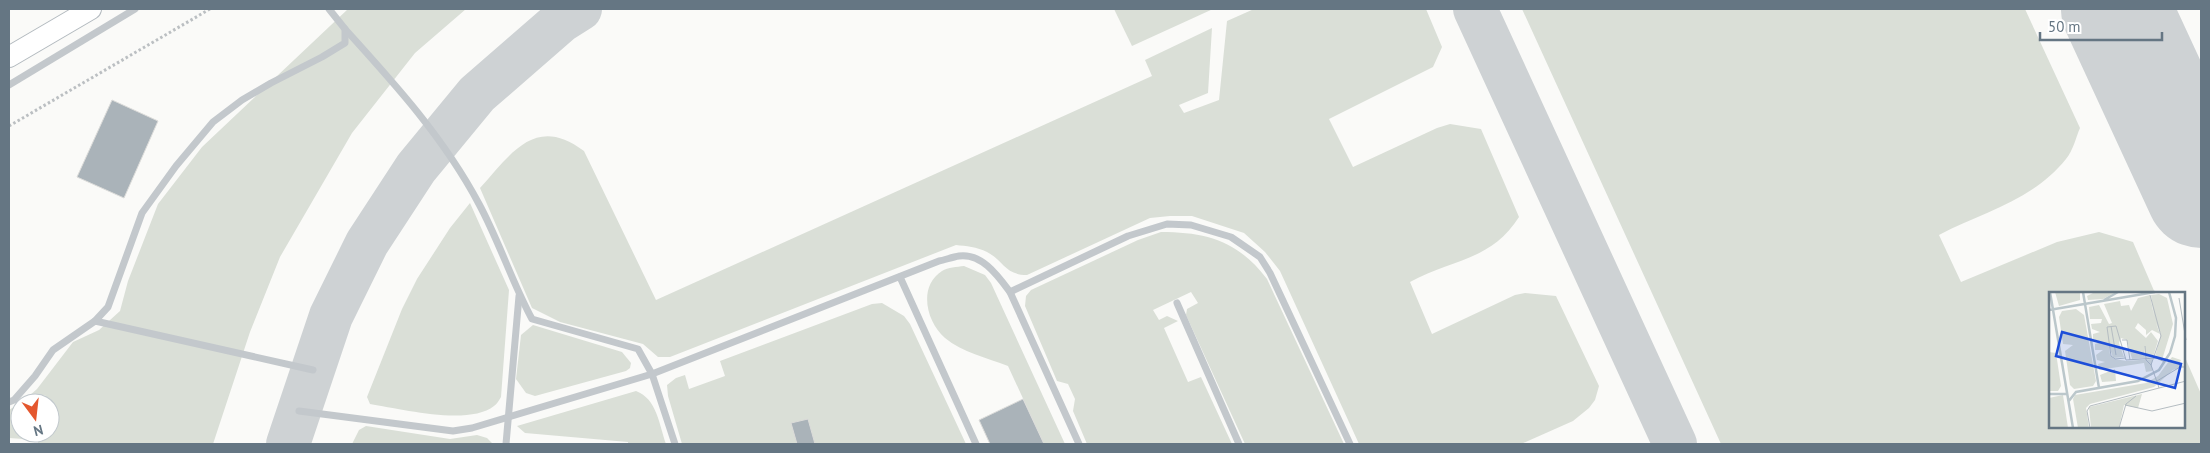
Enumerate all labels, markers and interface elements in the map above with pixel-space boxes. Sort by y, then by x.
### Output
scale bar [2040,10,2162,42]
text: 50 m [2048,17,2081,36]
inset map [2049,292,2185,428]
north arrow [10,393,60,443]
text: N [32,421,45,440]

